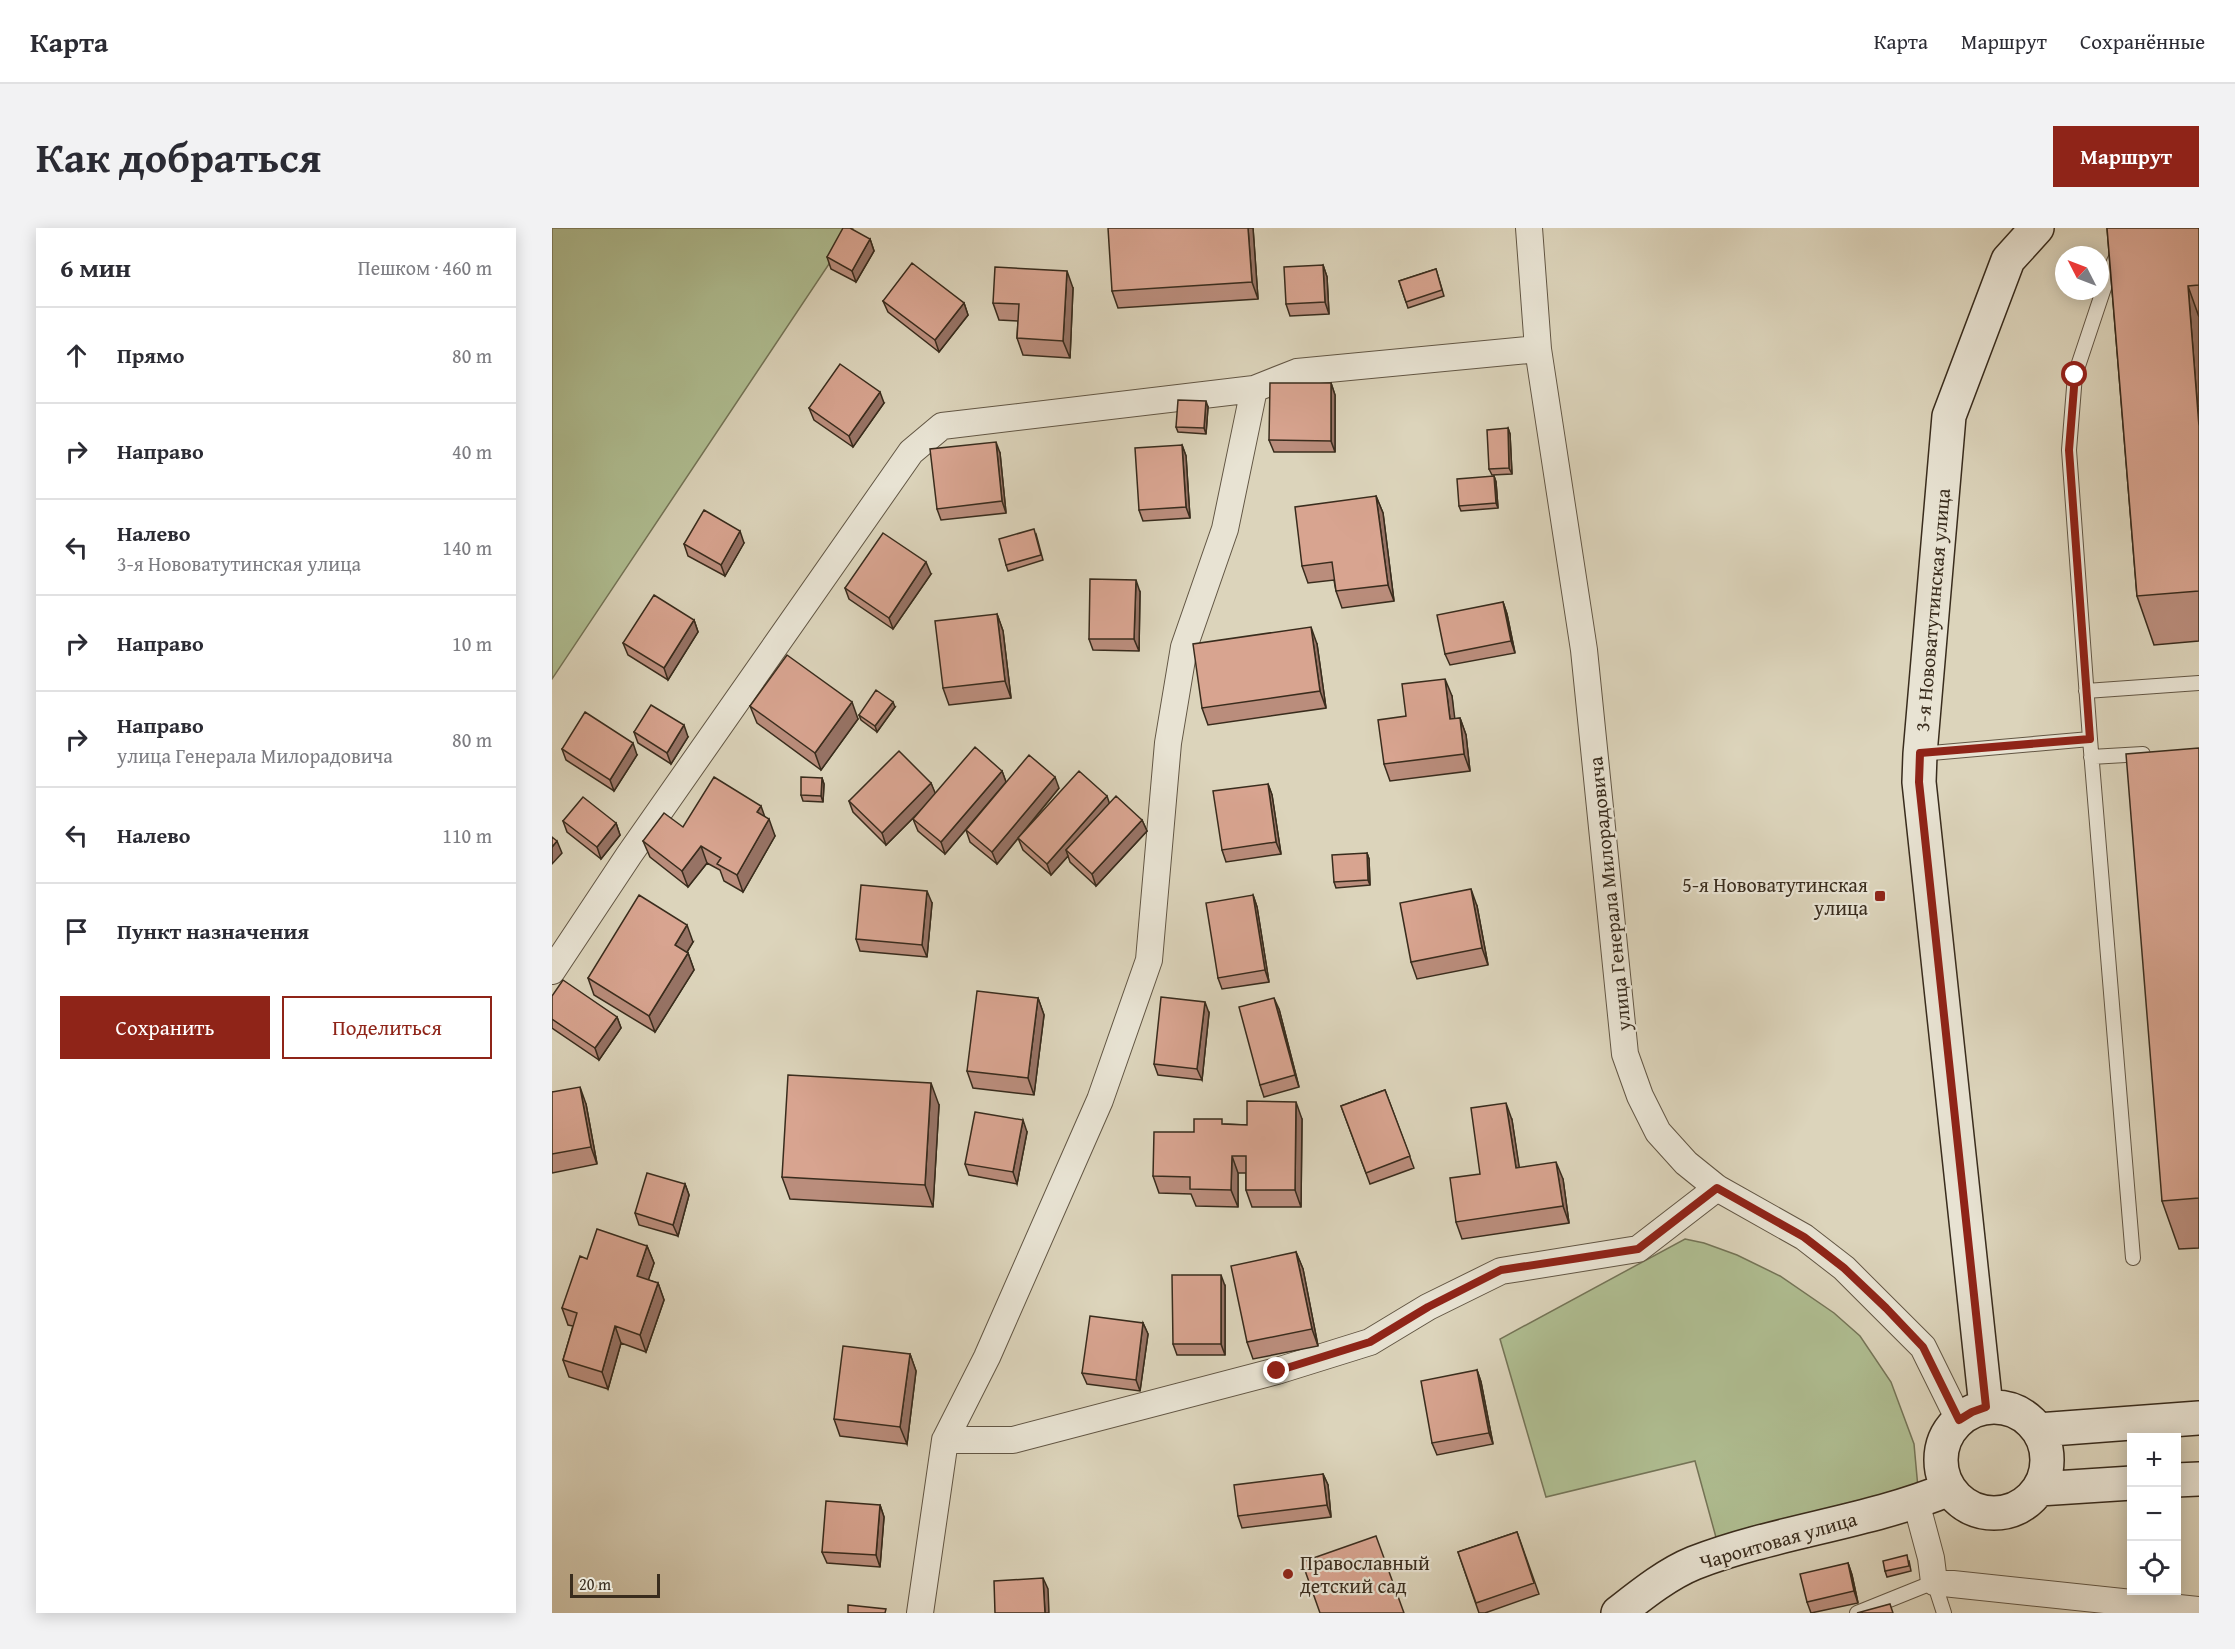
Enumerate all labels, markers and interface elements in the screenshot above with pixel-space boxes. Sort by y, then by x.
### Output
text: Карта [30,21,108,62]
text: Карта [1874,26,1928,57]
text: Маршрут [1961,26,2047,57]
text: Сохранённые [2080,26,2205,57]
text: Как добраться [36,126,321,187]
button: Маршрут [2053,126,2199,187]
north arrow [2055,246,2109,300]
text: 6 мин [60,248,131,287]
text: Пешком · 460 m [358,253,492,282]
icon: ahead [60,339,93,372]
text: Прямо [117,339,184,371]
text: 80 m [452,341,492,370]
route start [2061,361,2087,387]
icon: right [60,435,93,468]
text: Направо [117,435,204,467]
text: 40 m [452,437,492,466]
street label: 3-я Нововатутинская улица [1907,487,1957,733]
text: Налево [117,517,190,549]
icon: left [60,531,93,564]
text: 140 m [442,533,492,562]
text: 3-я Нововатутинская улица [117,549,361,578]
icon: right [60,627,93,660]
text: Направо [117,627,204,659]
text: 10 m [452,629,492,658]
text: Направо [117,709,204,741]
icon: right [60,723,93,756]
text: 80 m [452,725,492,754]
text: улица Генерала Милорадовича [117,741,393,770]
street label: улица Генерала Милорадовича [1580,755,1638,1034]
icon: left [60,819,93,852]
text: Налево [117,819,190,851]
text: 110 m [442,821,492,850]
place label: 5-я Нововатутинская улица [1682,870,1868,922]
marker: 5-я Нововатутинская улица [1873,889,1887,903]
icon: arrive [60,915,93,948]
text: Пункт назначения [117,915,309,947]
button: Сохранить [60,996,270,1059]
button: Поделиться [282,996,492,1059]
route end [1263,1357,1289,1383]
map controls [2127,1433,2181,1595]
button: + [2127,1433,2181,1487]
button: − [2127,1487,2181,1541]
street label: Чароитовая улица [1696,1504,1860,1576]
button: locate [2127,1541,2181,1595]
place label: Православный детский сад [1300,1548,1430,1600]
marker: Православный детский сад [1281,1567,1295,1581]
scale bar [570,1571,660,1598]
text: 20 m [579,1572,611,1596]

